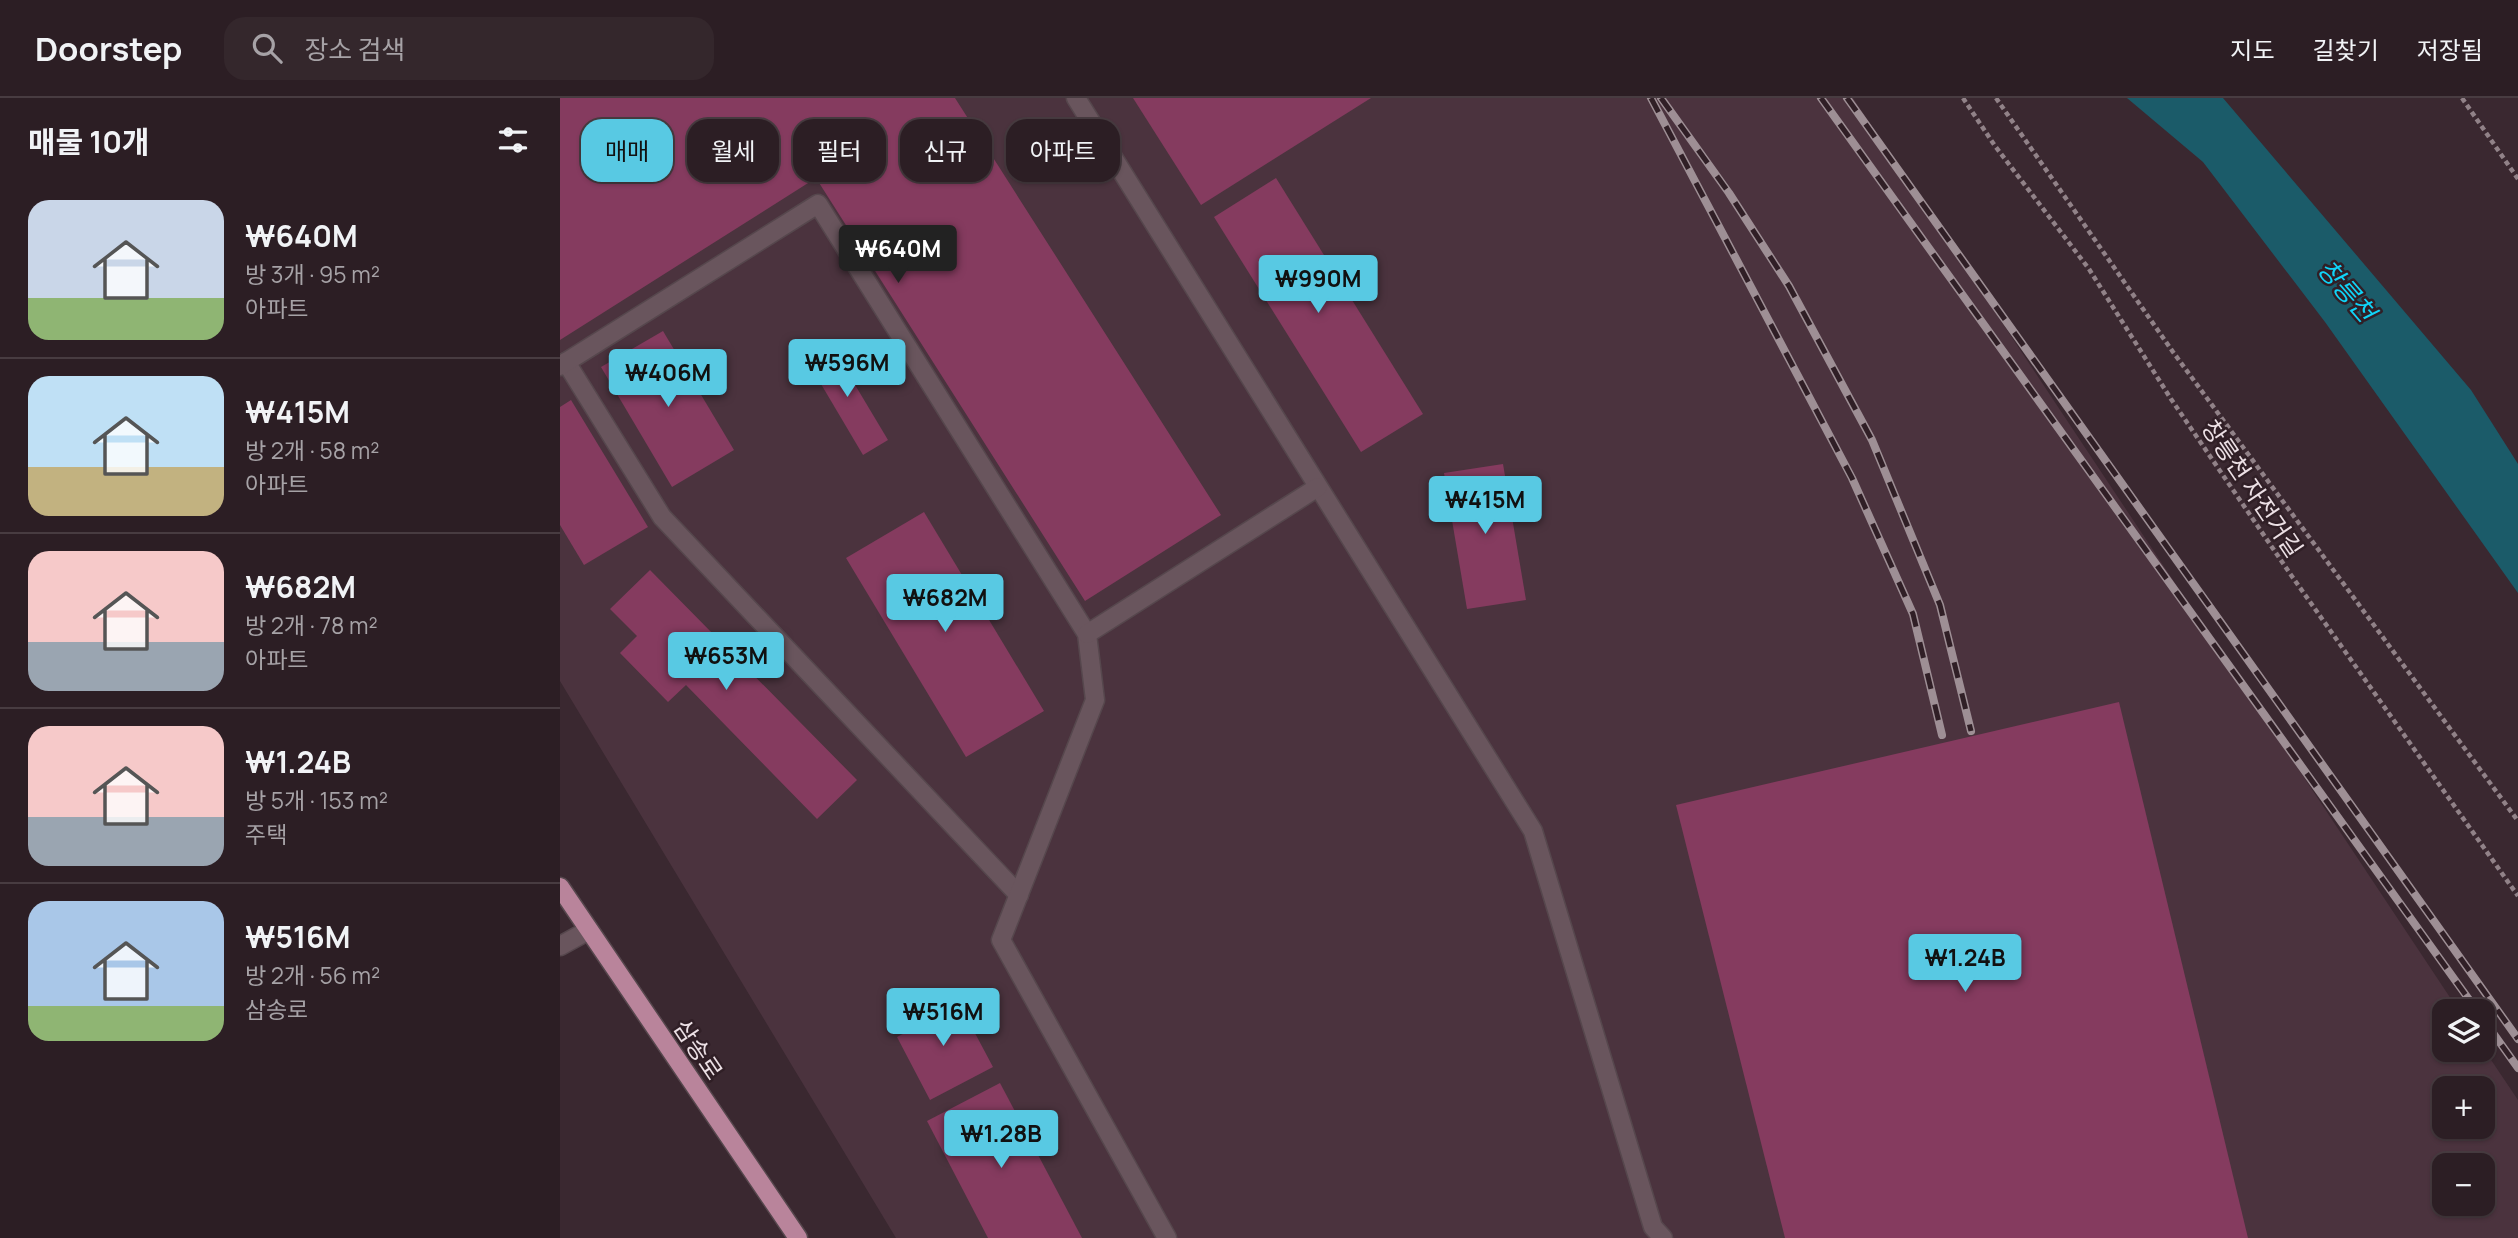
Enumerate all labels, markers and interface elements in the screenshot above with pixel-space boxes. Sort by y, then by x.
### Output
search box [224,17,714,80]
text: Doorstep [35,26,182,71]
icon: search [248,29,286,67]
text: 장소 검색 [304,31,405,67]
text: 지도 [2230,33,2275,66]
text: 길찾기 [2313,33,2379,66]
text: 저장됨 [2417,33,2483,66]
chip: 매매 [581,119,673,182]
chip: 월세 [687,119,779,182]
chip: 필터 [793,119,886,182]
chip: 신규 [900,119,992,182]
chip: 아파트 [1006,119,1120,182]
text: 매물 10개 [28,121,150,162]
icon: filters [494,121,532,159]
text: ₩640M [245,215,358,256]
pin: ₩640M [849,226,947,285]
icon: home [84,228,168,312]
text: ₩640M [855,232,941,264]
water label: 창릉천 [2310,251,2386,331]
pin: ₩990M [1269,256,1367,315]
text: 방 3개 · 95 m² [245,258,380,290]
text: ₩990M [1275,262,1361,294]
text: 아파트 [245,292,308,324]
pin: ₩596M [798,340,896,399]
text: ₩596M [804,346,890,378]
pin: ₩406M [619,350,717,409]
text: ₩406M [625,356,711,388]
text: ₩415M [245,391,350,432]
icon: home [84,404,168,488]
street label: 창릉천 자전거길 [2195,413,2311,563]
text: 방 2개 · 58 m² [245,434,379,466]
text: 아파트 [245,468,308,500]
pin: ₩415M [1436,476,1534,536]
text: ₩415M [1445,483,1525,515]
text: ₩682M [245,566,356,607]
pin: ₩682M [896,574,994,634]
icon: home [84,579,168,663]
text: ₩682M [902,581,988,613]
text: 방 2개 · 78 m² [245,609,378,641]
pin: ₩653M [677,632,775,692]
text: ₩653M [684,639,768,671]
text: 아파트 [245,643,308,675]
text: ₩1.24B [245,741,351,782]
icon: home [84,754,168,838]
text: 방 5개 · 153 m² [245,784,388,816]
text: 주택 [245,818,287,850]
text: ₩516M [245,916,350,957]
icon: home [84,929,168,1013]
pin: ₩1.24B [1908,934,2022,994]
text: ₩1.24B [1924,941,2006,973]
text: 방 2개 · 56 m² [245,959,380,991]
pin: ₩516M [894,988,992,1048]
text: 삼송로 [245,993,308,1025]
text: ₩516M [903,995,983,1027]
map controls [2432,999,2495,1216]
button: layers [2432,999,2495,1062]
street label: 삼송로 [667,1012,731,1086]
button: + [2432,1076,2495,1139]
pin: ₩1.28B [944,1110,1058,1170]
text: ₩1.28B [960,1117,1042,1149]
button: − [2432,1153,2495,1216]

